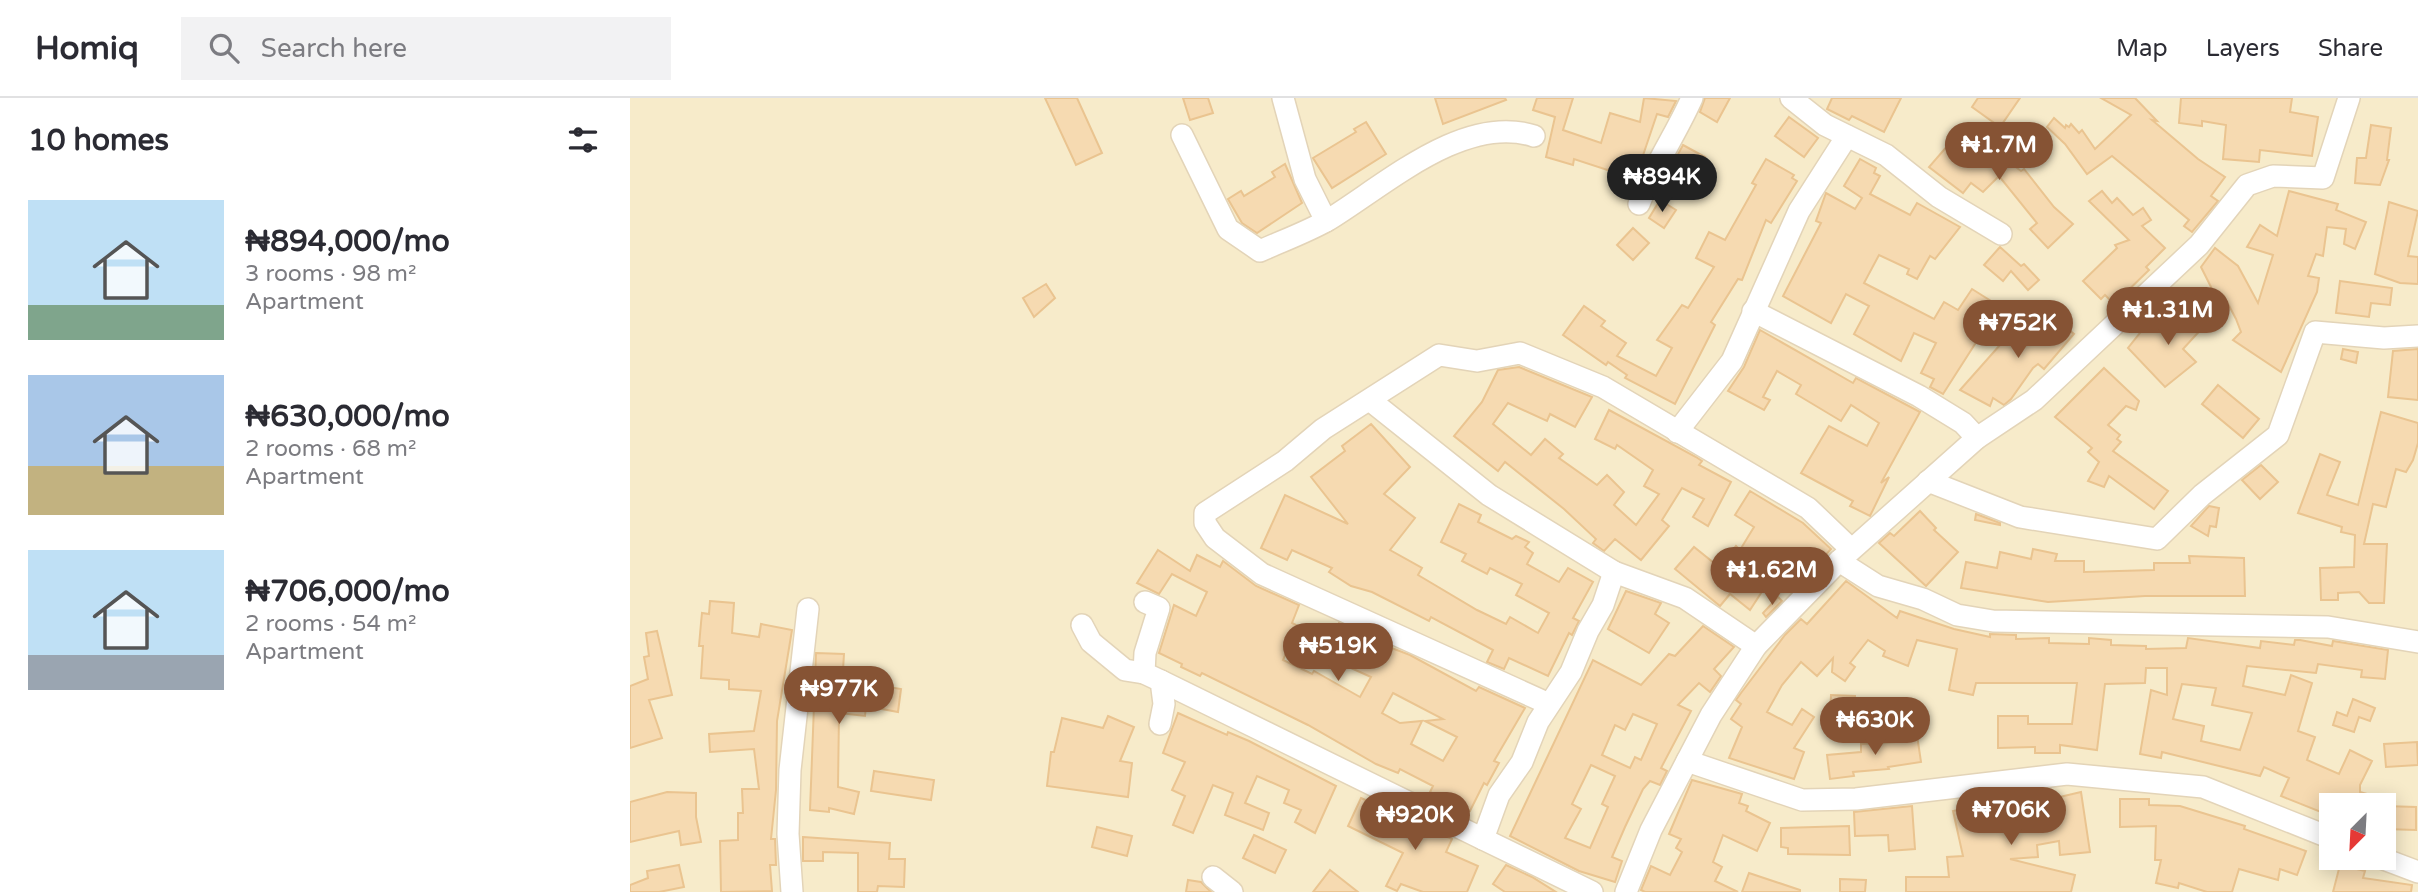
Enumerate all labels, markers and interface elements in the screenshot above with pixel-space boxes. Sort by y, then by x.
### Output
search box [181,17,671,80]
text: Homiq [35,29,139,68]
icon: search [205,29,243,67]
text: Search here [261,33,407,64]
text: Map [2116,34,2168,63]
text: Layers [2206,34,2280,63]
text: Share [2318,34,2383,63]
icon: filters [564,121,602,159]
text: 10 homes [28,122,169,159]
pin: ₦1.7M [1950,122,2048,182]
text: ₦1.7M [1961,131,2037,159]
pin: ₦894K [1613,155,1711,214]
text: ₦894K [1623,163,1701,191]
text: ₦894,000/mo [245,223,450,260]
icon: home [84,228,168,312]
text: 3 rooms · 98 m² [245,260,416,288]
text: Apartment [245,288,364,316]
pin: ₦1.31M [2111,288,2225,347]
text: ₦1.31M [2123,296,2213,324]
pin: ₦752K [1969,300,2067,360]
text: ₦752K [1979,309,2057,337]
text: ₦630,000/mo [245,398,450,435]
icon: home [84,403,168,487]
text: 2 rooms · 68 m² [245,435,416,463]
text: Apartment [245,463,364,491]
pin: ₦1.62M [1715,547,1829,607]
text: ₦1.62M [1727,556,1817,584]
text: ₦706,000/mo [245,573,450,610]
icon: home [84,578,168,662]
text: 2 rooms · 54 m² [245,610,416,638]
pin: ₦519K [1289,624,1387,683]
text: ₦519K [1299,632,1377,660]
text: Apartment [245,638,364,666]
pin: ₦977K [790,666,888,726]
text: ₦977K [800,675,878,703]
pin: ₦630K [1826,698,1924,757]
text: ₦630K [1836,706,1914,734]
pin: ₦706K [1962,788,2060,847]
pin: ₦920K [1366,792,1464,852]
north arrow [2319,793,2396,870]
map controls [2319,793,2396,870]
text: ₦706K [1972,796,2050,824]
text: ₦920K [1376,801,1454,829]

